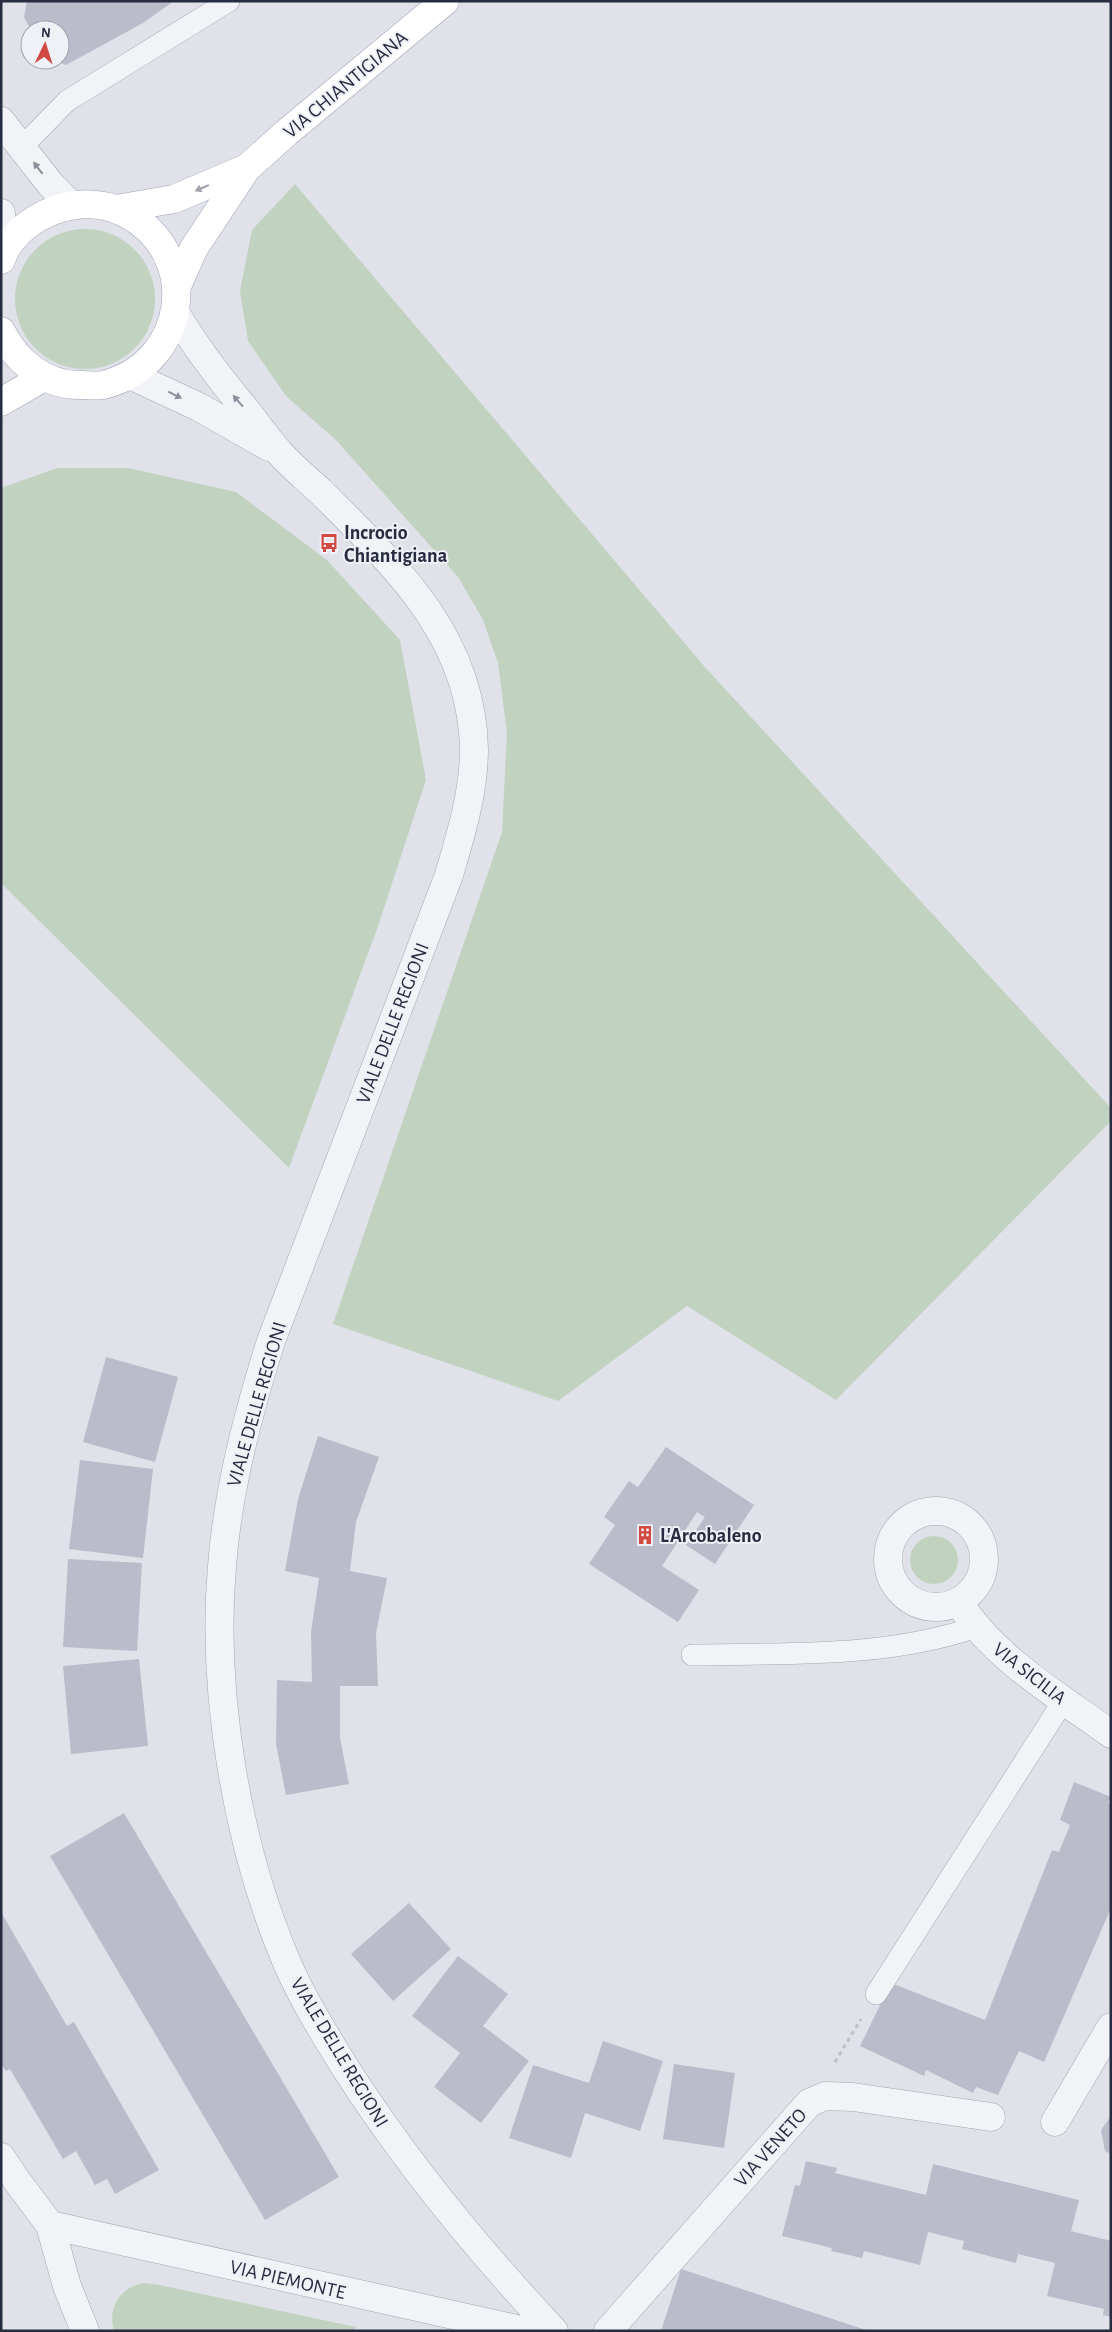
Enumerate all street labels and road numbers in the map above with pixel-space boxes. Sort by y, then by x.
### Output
street label: VIA CHIANTIGIANA [280,27,412,142]
street label: VIALE DELLE REGIONI [353,940,433,1107]
street label: VIALE DELLE REGIONI [224,1319,290,1489]
street label: VIA SICILIA [989,1639,1070,1709]
street label: VIALE DELLE REGIONI [287,1974,392,2131]
street label: VIA VENETO [731,2105,811,2191]
street label: VIA PIEMONTE [228,2257,348,2303]

